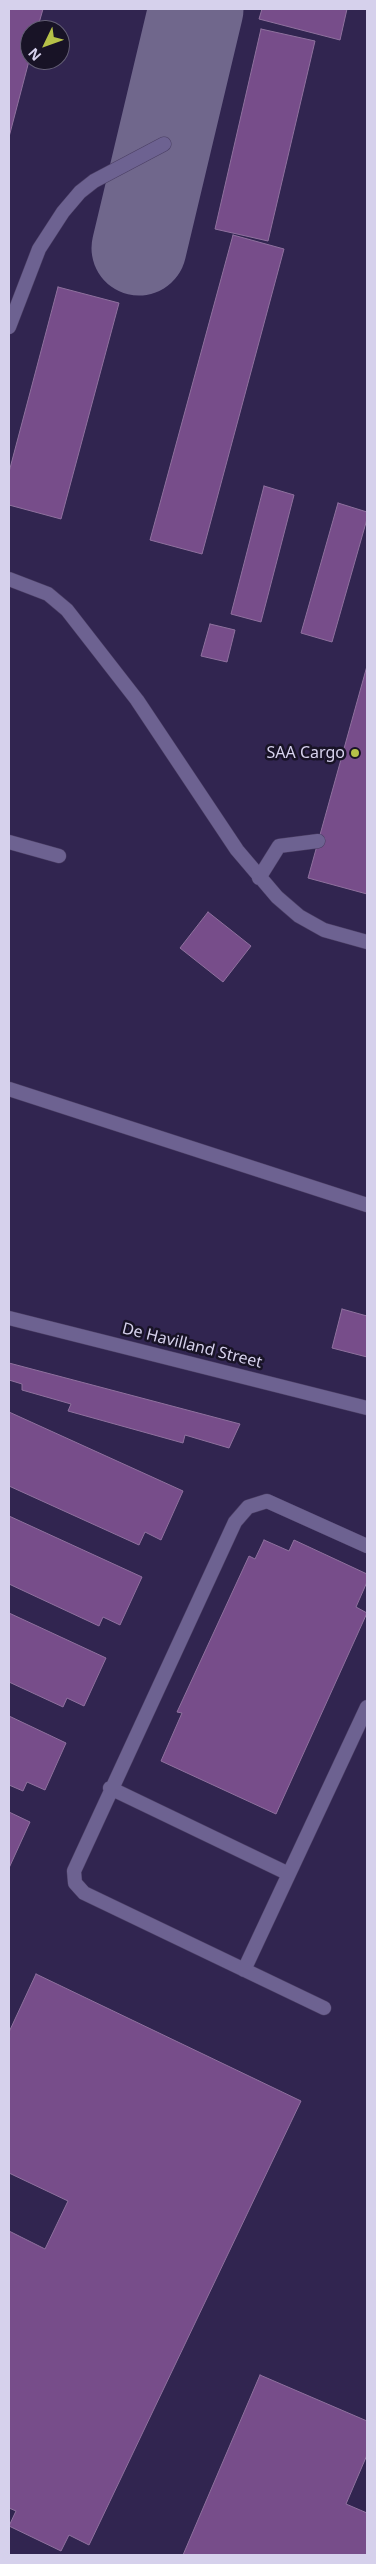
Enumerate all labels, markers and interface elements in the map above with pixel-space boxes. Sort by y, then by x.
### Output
north arrow [20,20,70,70]
text: N [23,44,45,65]
place label: SAA Cargo [267,743,345,763]
marker: SAA Cargo [349,747,361,759]
street label: De Havilland Street [120,1319,264,1373]

